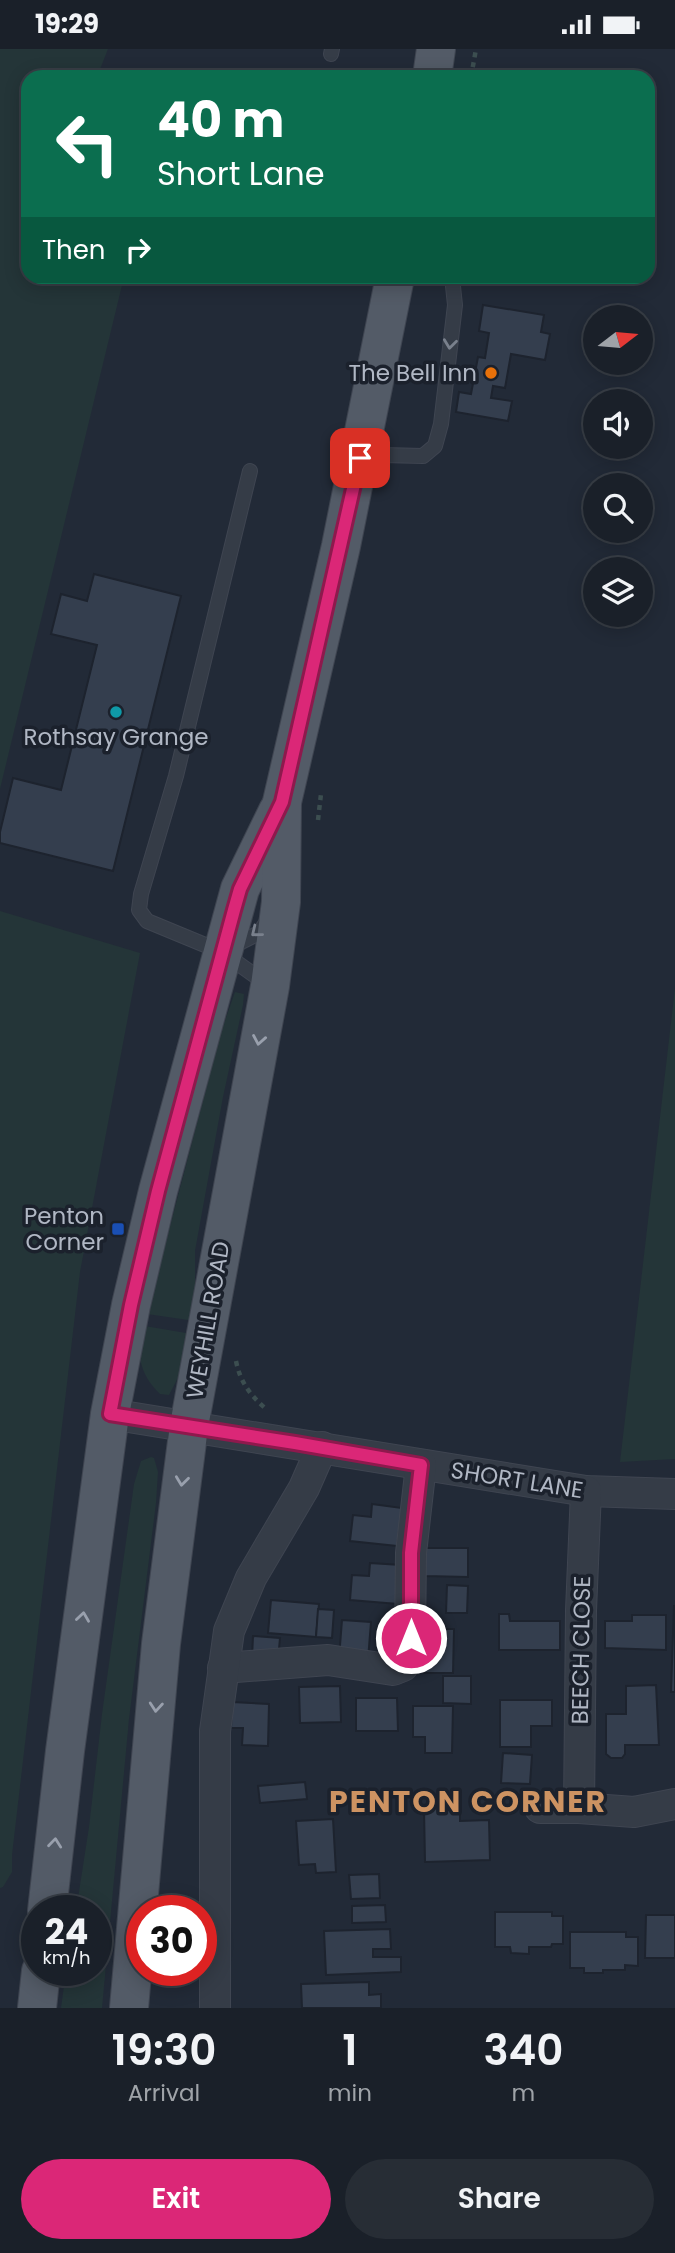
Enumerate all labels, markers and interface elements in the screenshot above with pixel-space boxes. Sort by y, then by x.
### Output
text: 19:29 [35,6,99,42]
text: 40 m [157,86,284,154]
icon: left [42,98,133,189]
text: Short Lane [157,151,325,196]
icon: right [119,231,157,269]
text: Then [42,232,105,268]
north arrow [583,305,653,375]
map controls [583,305,653,627]
one-way arrow [443,338,458,350]
place label: The Bell Inn [349,357,477,389]
marker: The Bell Inn [483,365,499,381]
button: sound [583,389,653,459]
pin [330,428,390,488]
icon: arrive [341,439,379,477]
button: search [583,473,653,543]
button: layers [583,557,653,627]
marker: Rothsay Grange [108,704,124,720]
place label: Rothsay Grange [24,721,209,753]
one-way arrow [251,924,264,937]
one-way arrow [253,1034,268,1046]
place label: Penton Corner [24,1200,104,1258]
marker: Penton Corner [110,1221,126,1237]
street label: WEYHILL ROAD [178,1239,238,1401]
street label: SHORT LANE [449,1454,585,1506]
one-way arrow [175,1476,190,1487]
street label: BEECH CLOSE [564,1575,598,1725]
position arrow [374,1601,448,1675]
one-way arrow [75,1612,90,1623]
one-way arrow [148,1702,163,1713]
district label: PENTON CORNER [329,1780,607,1823]
one-way arrow [47,1837,62,1849]
speed limit sign: 30 [126,1895,217,1986]
text: 24 [45,1907,88,1956]
text: km/h [43,1945,90,1970]
text: 19:30 [112,2021,216,2080]
text: 1 [342,2021,357,2080]
text: 340 [483,2021,563,2080]
text: Arrival [128,2077,200,2109]
text: min [328,2077,372,2109]
text: m [512,2077,535,2109]
button: Exit [21,2159,331,2239]
button: Share [345,2159,654,2239]

